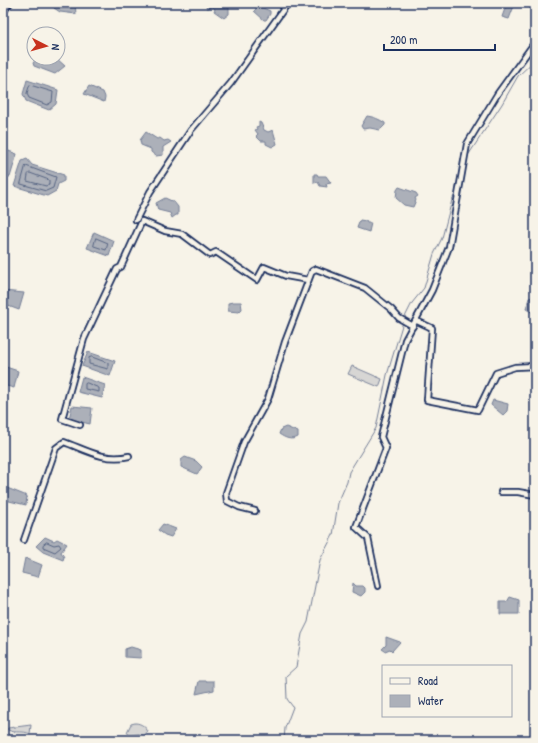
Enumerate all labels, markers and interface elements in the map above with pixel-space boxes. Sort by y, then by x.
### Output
north arrow [26,26,66,66]
scale bar [384,26,495,52]
text: 200 m [390,31,417,48]
text: N [49,43,63,51]
legend [382,665,512,717]
text: Road [418,672,438,689]
text: Water [418,692,444,709]

